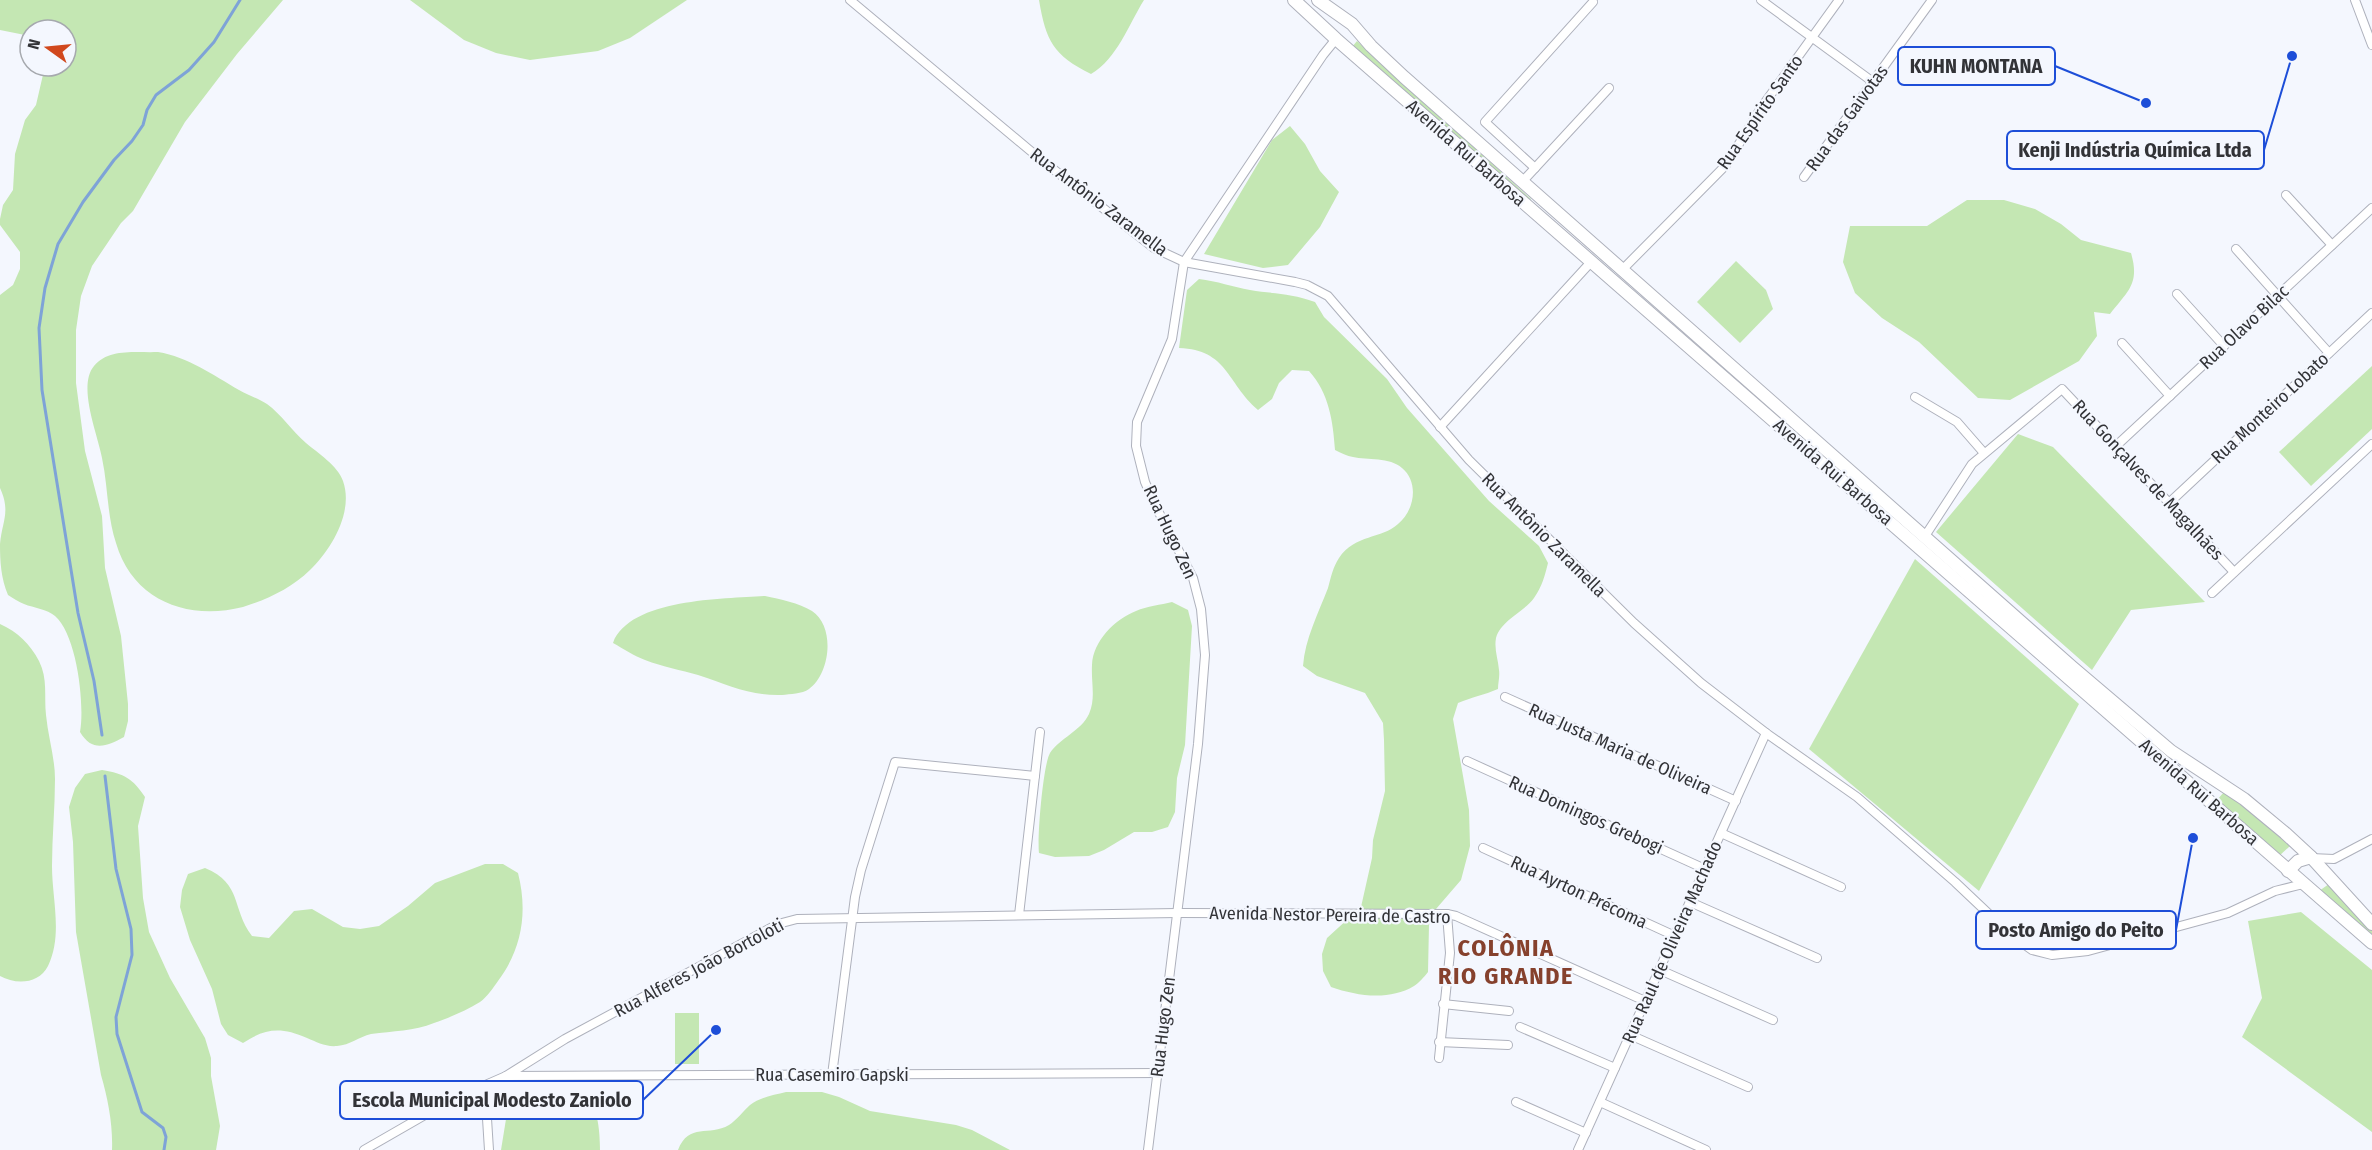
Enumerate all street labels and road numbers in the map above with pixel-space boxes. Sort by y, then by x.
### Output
street label: Rua Espírito Santo [1712,50,1808,174]
street label: Rua das Gaivotas [1801,60,1893,175]
street label: Avenida Rui Barbosa [1402,95,1530,211]
street label: Rua Antônio Zaramella [1026,143,1172,261]
street label: Rua Olavo Bilac [2195,280,2293,374]
street label: Rua Monteiro Lobato [2207,348,2333,468]
street label: Rua Gonçalves de Magalhães [2068,395,2228,565]
street label: Avenida Rui Barbosa [1769,414,1897,530]
street label: Rua Antônio Zaramella [1477,468,1611,602]
street label: Rua Hugo Zen [1139,482,1201,582]
street label: Rua Justa Maria de Oliveira [1525,699,1715,799]
street label: Avenida Rui Barbosa [2135,734,2263,850]
street label: Rua Domingos Grebogi [1505,771,1667,859]
street label: Rua Raul de Oliveira Machado [1617,837,1727,1047]
street label: Rua Ayrton Précoma [1507,851,1651,933]
street label: Avenida Nestor Pereira de Castro [1209,902,1451,928]
street label: Rua Alferes João Bortoloti [610,914,788,1022]
street label: Rua Hugo Zen [1146,976,1180,1078]
street label: Rua Casemiro Gapski [755,1064,909,1086]

